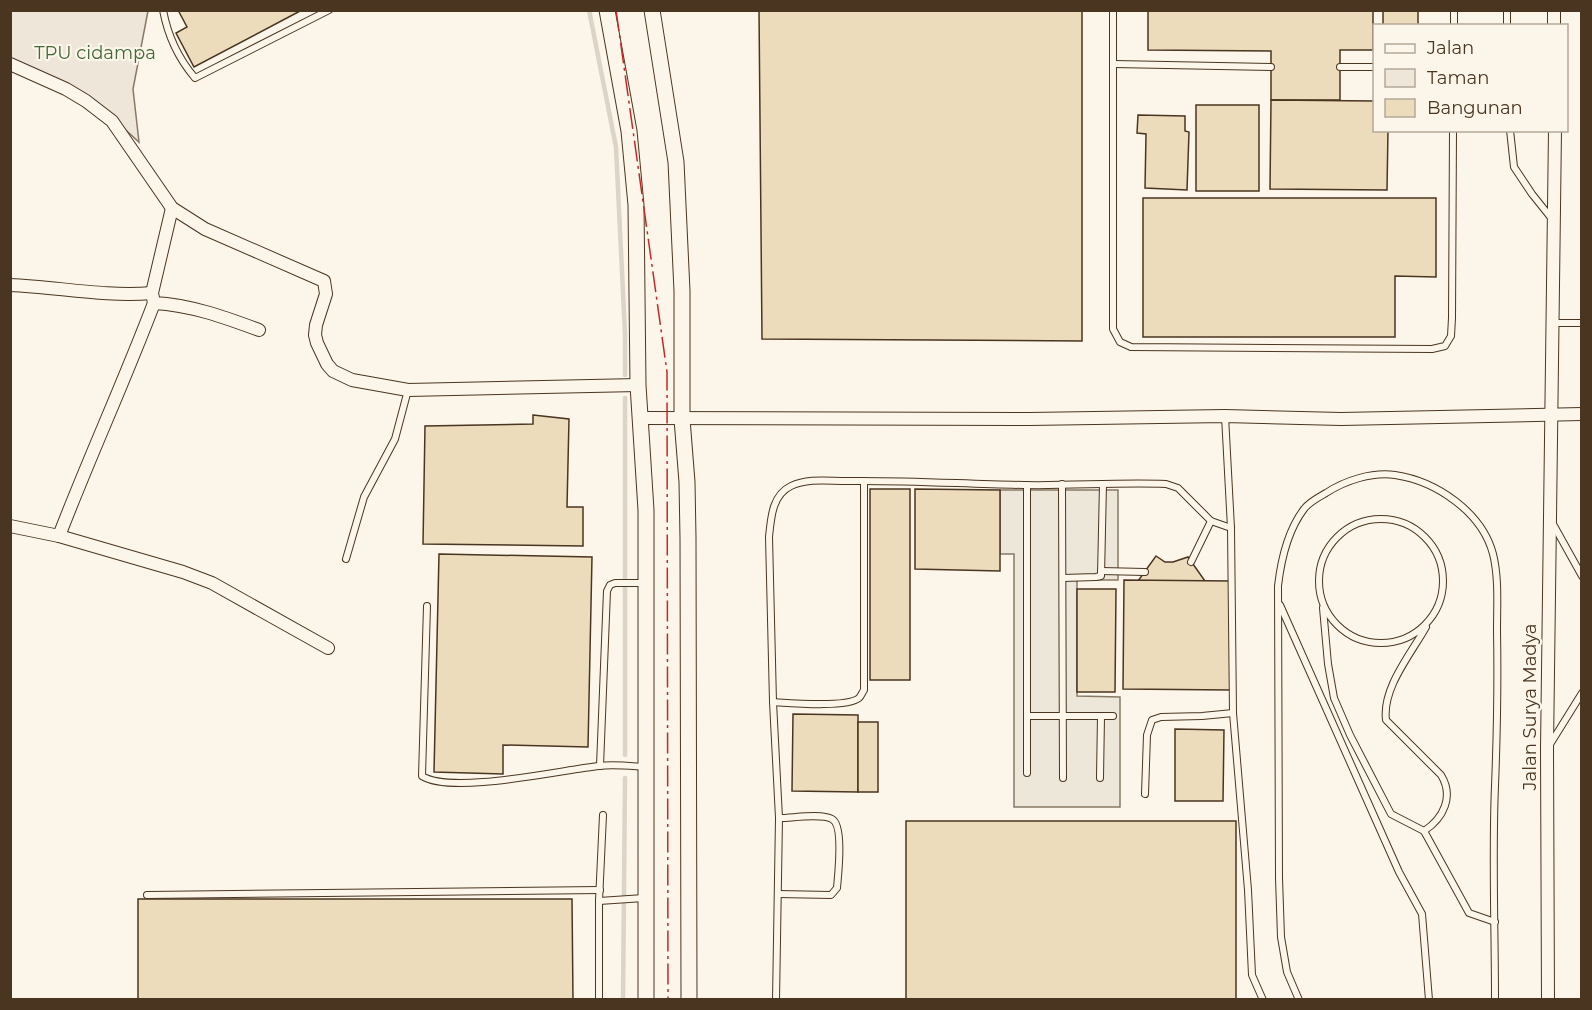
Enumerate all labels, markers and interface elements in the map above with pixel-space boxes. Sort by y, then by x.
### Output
legend [1373,24,1568,132]
text: Jalan [1426,37,1474,59]
park label: TPU cidampa [34,42,156,64]
text: Taman [1427,67,1489,89]
text: Bangunan [1427,97,1523,119]
street label: Jalan Surya Madya [1519,624,1541,791]

